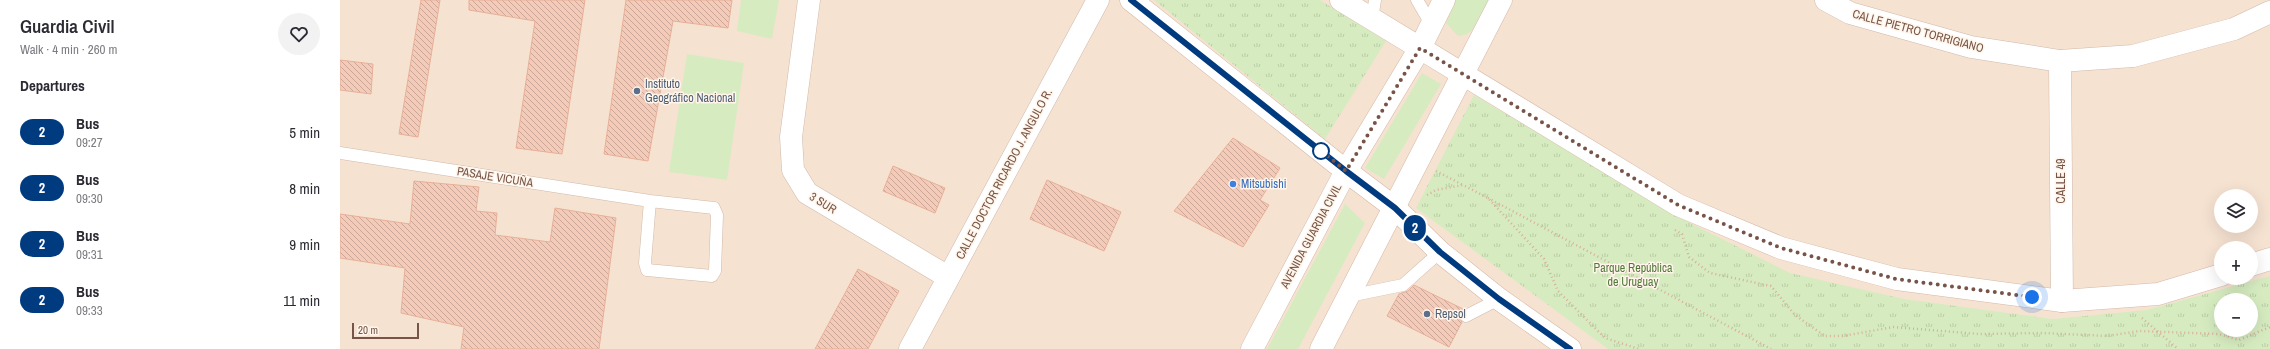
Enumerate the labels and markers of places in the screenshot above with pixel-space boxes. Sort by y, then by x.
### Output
place label: Instituto Geográfico Nacional [645,76,735,106]
marker: Instituto Geográfico Nacional [632,86,642,96]
unlabelled marker [1312,142,1330,160]
place label: Mitsubishi [1241,176,1286,192]
marker: Mitsubishi [1228,179,1238,189]
place label: Repsol [1435,306,1466,322]
marker: Repsol [1422,309,1432,319]

